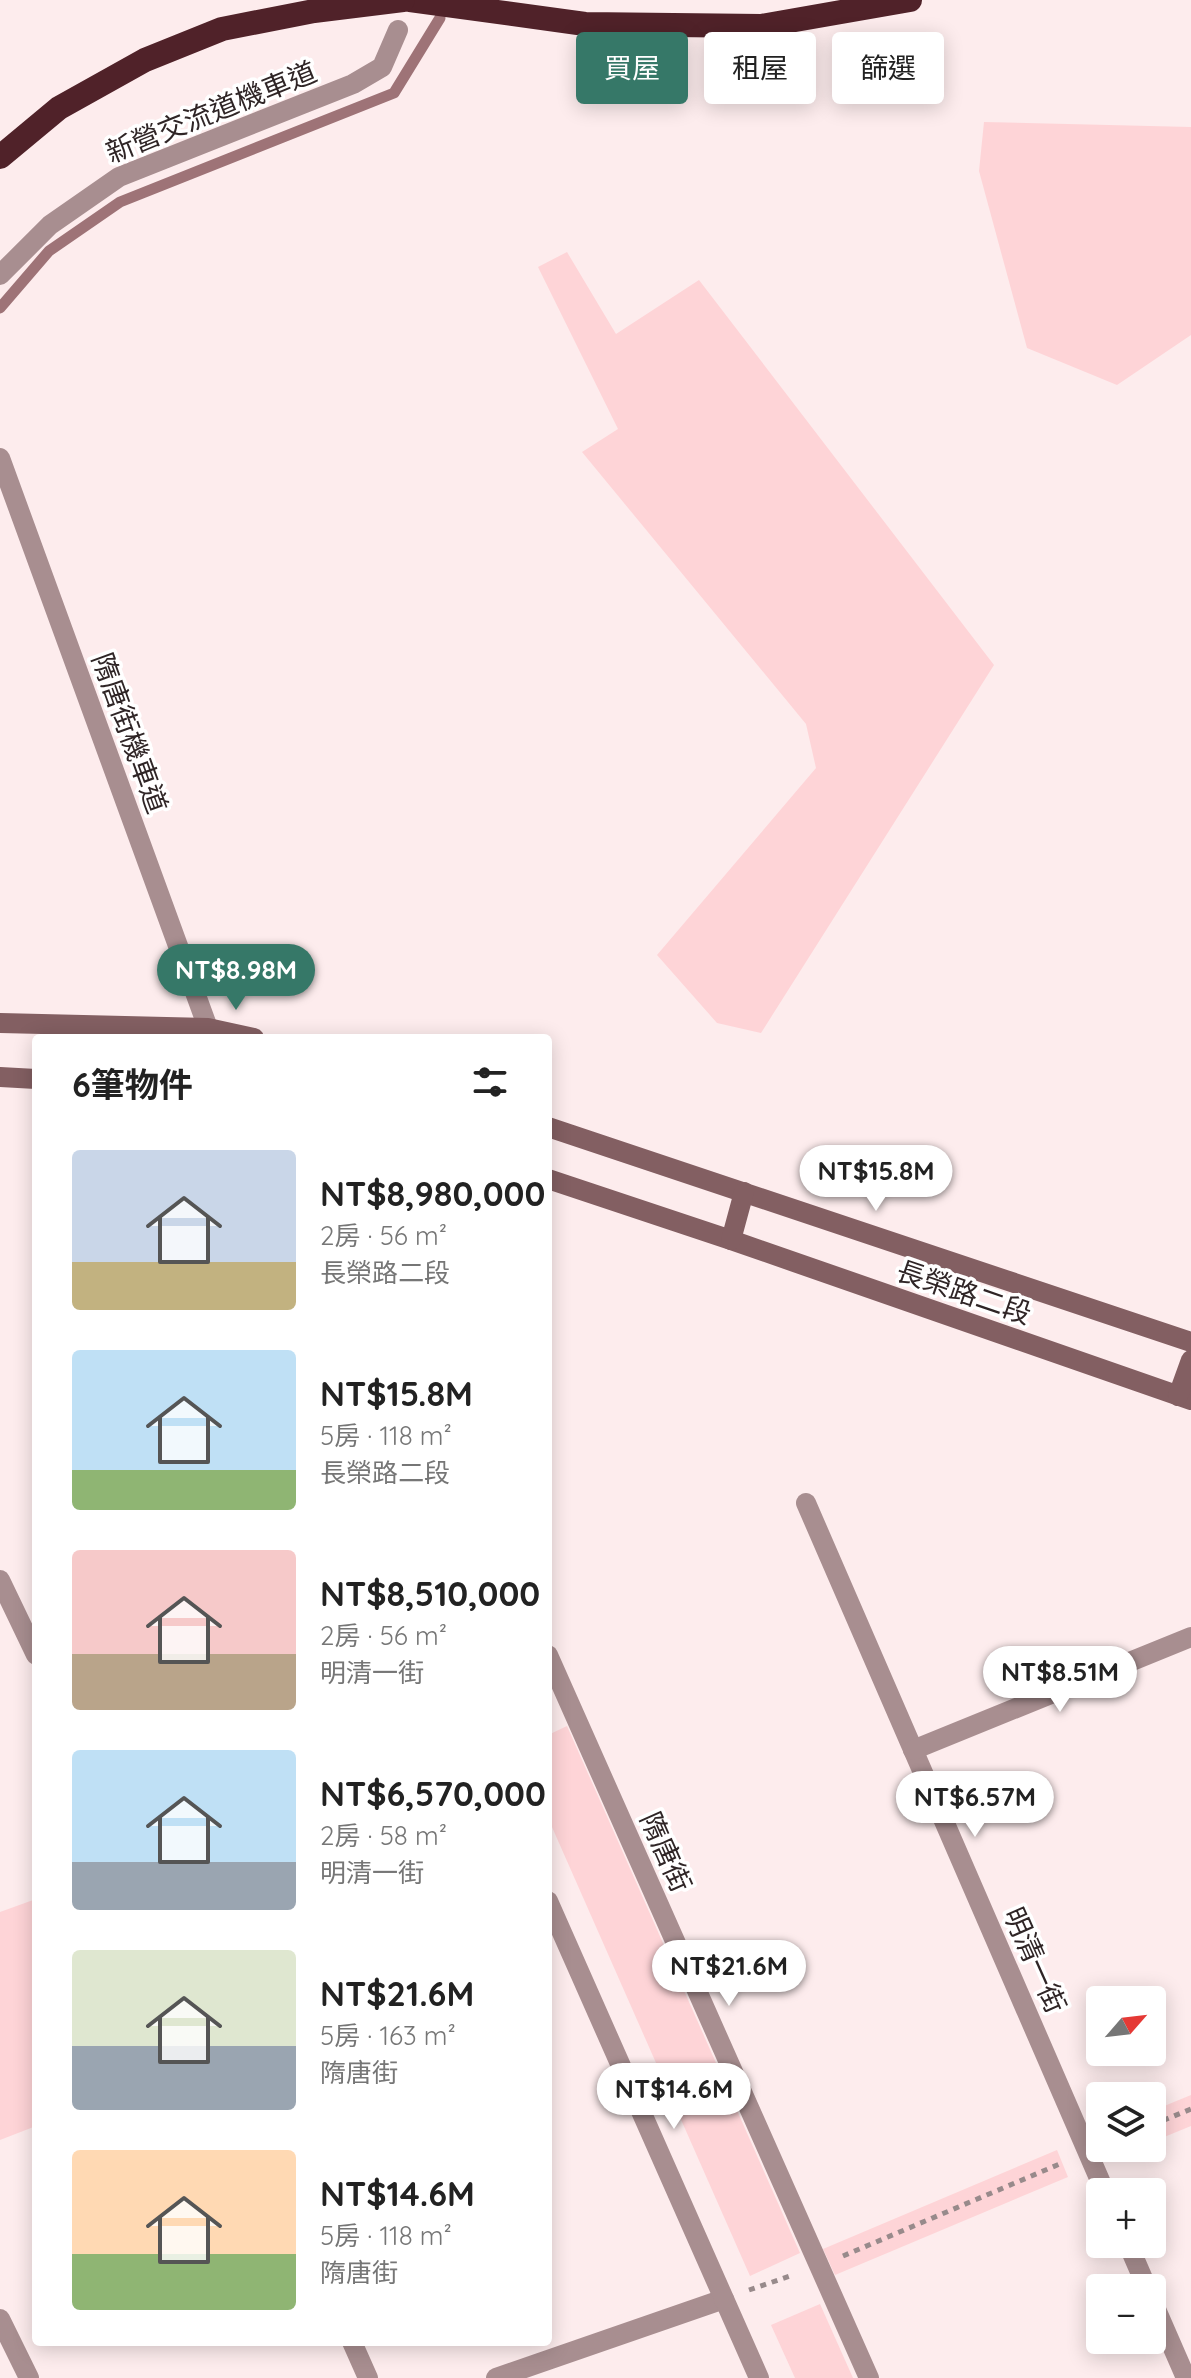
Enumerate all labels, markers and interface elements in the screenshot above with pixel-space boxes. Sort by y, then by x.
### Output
chip: 買屋 [576,32,688,104]
chip: 租屋 [704,32,816,104]
chip: 篩選 [832,32,944,104]
street label: 新營交流道機車道 [100,53,321,170]
street label: 隋唐街機車道 [85,648,176,818]
pin: NT$8.98M [153,944,319,1012]
text: NT$8.98M [175,953,297,986]
icon: filters [468,1060,512,1104]
text: 6筆物件 [72,1063,193,1106]
pin: NT$15.8M [793,1145,959,1213]
text: NT$15.8M [818,1154,934,1187]
text: NT$8,980,000 [320,1172,545,1215]
icon: home [136,1182,232,1278]
text: 2房 · 56 m² [320,1219,447,1252]
street label: 長榮路二段 [892,1252,1036,1331]
text: 長榮路二段 [320,1256,450,1289]
text: NT$15.8M [320,1372,473,1415]
icon: home [136,1382,232,1478]
text: 5房 · 118 m² [320,1419,452,1452]
text: 長榮路二段 [320,1456,450,1489]
text: NT$8,510,000 [320,1572,540,1615]
icon: home [136,1582,232,1678]
text: 2房 · 56 m² [320,1619,447,1652]
pin: NT$8.51M [977,1646,1143,1714]
text: NT$8.51M [1001,1655,1119,1688]
text: 明清一街 [320,1656,424,1689]
pin: NT$6.57M [892,1771,1058,1839]
text: NT$6,570,000 [320,1772,546,1815]
text: NT$6.57M [914,1780,1036,1813]
icon: home [136,1782,232,1878]
street label: 隋唐街 [633,1806,700,1897]
text: 2房 · 58 m² [320,1819,447,1852]
text: 明清一街 [320,1856,424,1889]
street label: 明清一街 [997,1902,1074,2018]
pin: NT$21.6M [646,1940,812,2008]
text: NT$21.6M [670,1949,788,1982]
text: NT$21.6M [320,1972,474,2015]
icon: home [136,1982,232,2078]
north arrow [1086,1986,1166,2066]
map controls [1086,1986,1166,2354]
text: 5房 · 163 m² [320,2019,456,2052]
text: 隋唐街 [320,2056,398,2089]
pin: NT$14.6M [591,2063,757,2131]
text: NT$14.6M [615,2072,733,2105]
button: layers [1086,2082,1166,2162]
text: NT$14.6M [320,2172,475,2215]
button: + [1086,2178,1166,2258]
icon: home [136,2182,232,2278]
text: 5房 · 118 m² [320,2219,452,2252]
text: 隋唐街 [320,2256,398,2289]
button: − [1086,2274,1166,2354]

